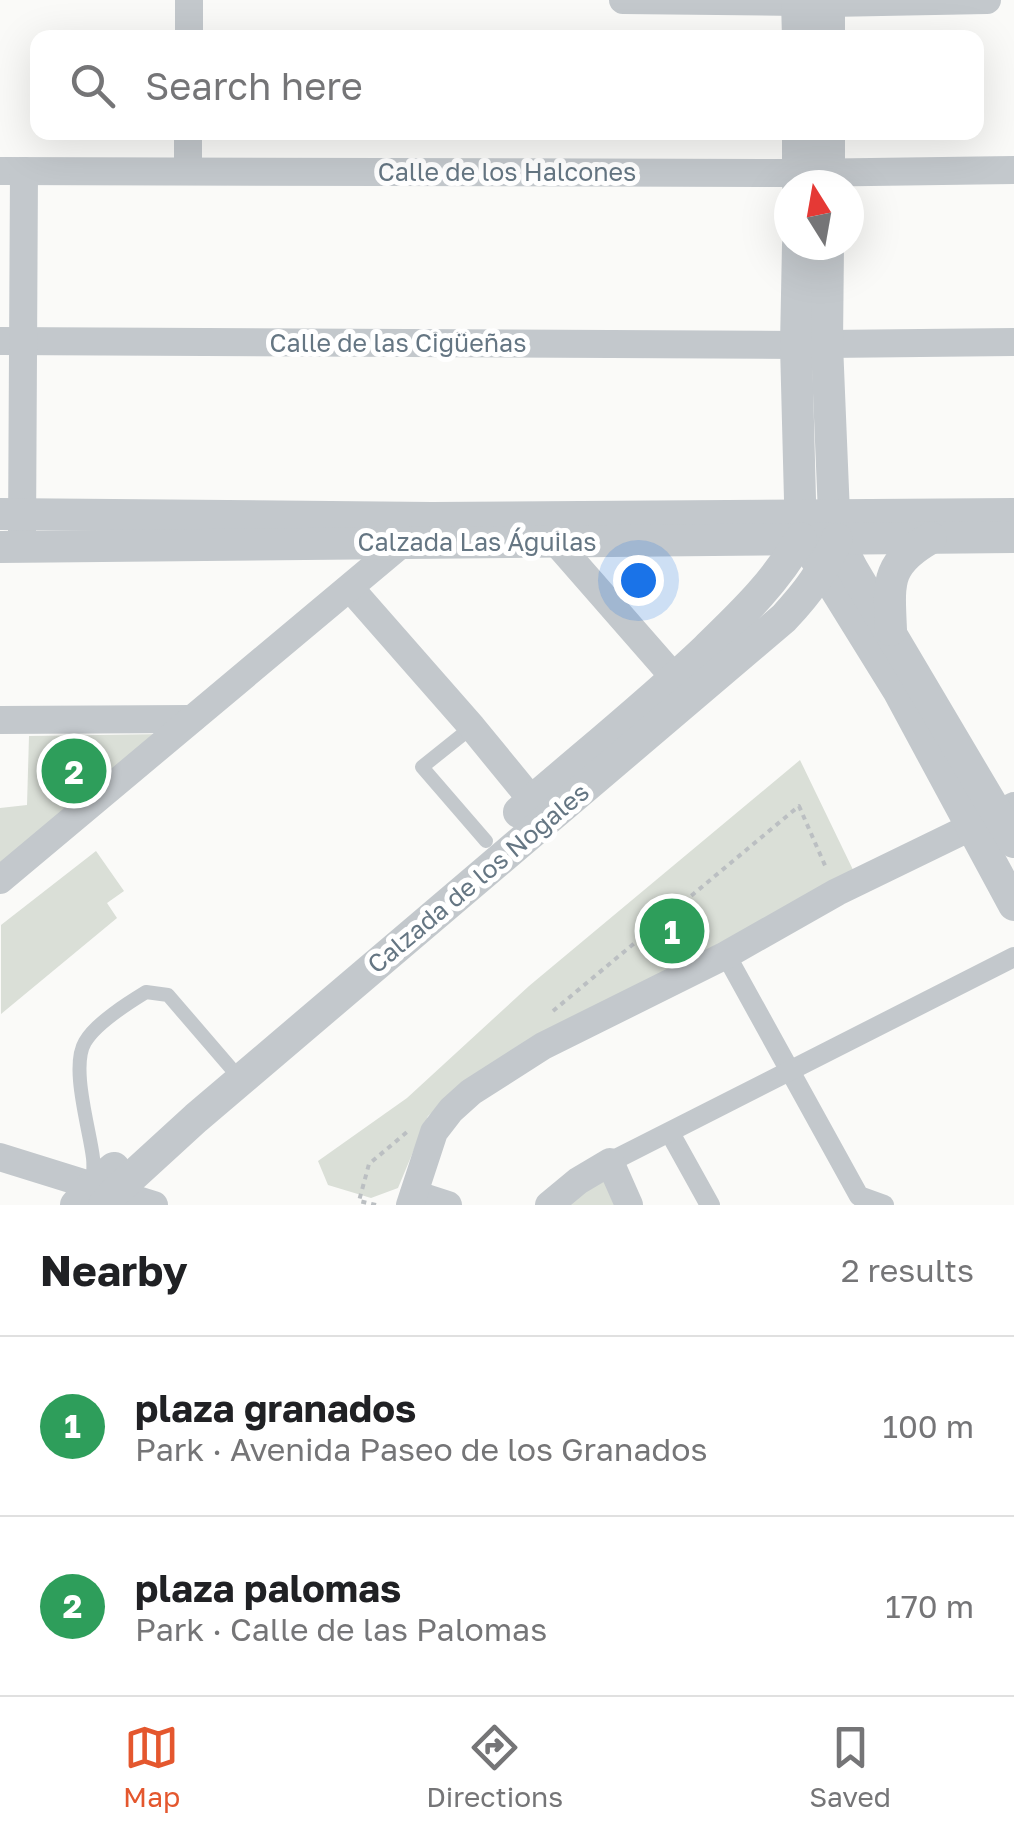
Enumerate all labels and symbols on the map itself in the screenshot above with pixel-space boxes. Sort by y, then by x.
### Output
street label: Calle de los Halcones [378,156,636,187]
north arrow [774,170,864,260]
street label: Calle de las Cigüeñas [270,327,526,358]
street label: Calzada Las Águilas [357,526,597,557]
your location [613,555,664,606]
pin: 2 [42,734,106,808]
street label: Calzada de los Nogales [361,776,595,979]
pin: 1 [640,894,704,968]

